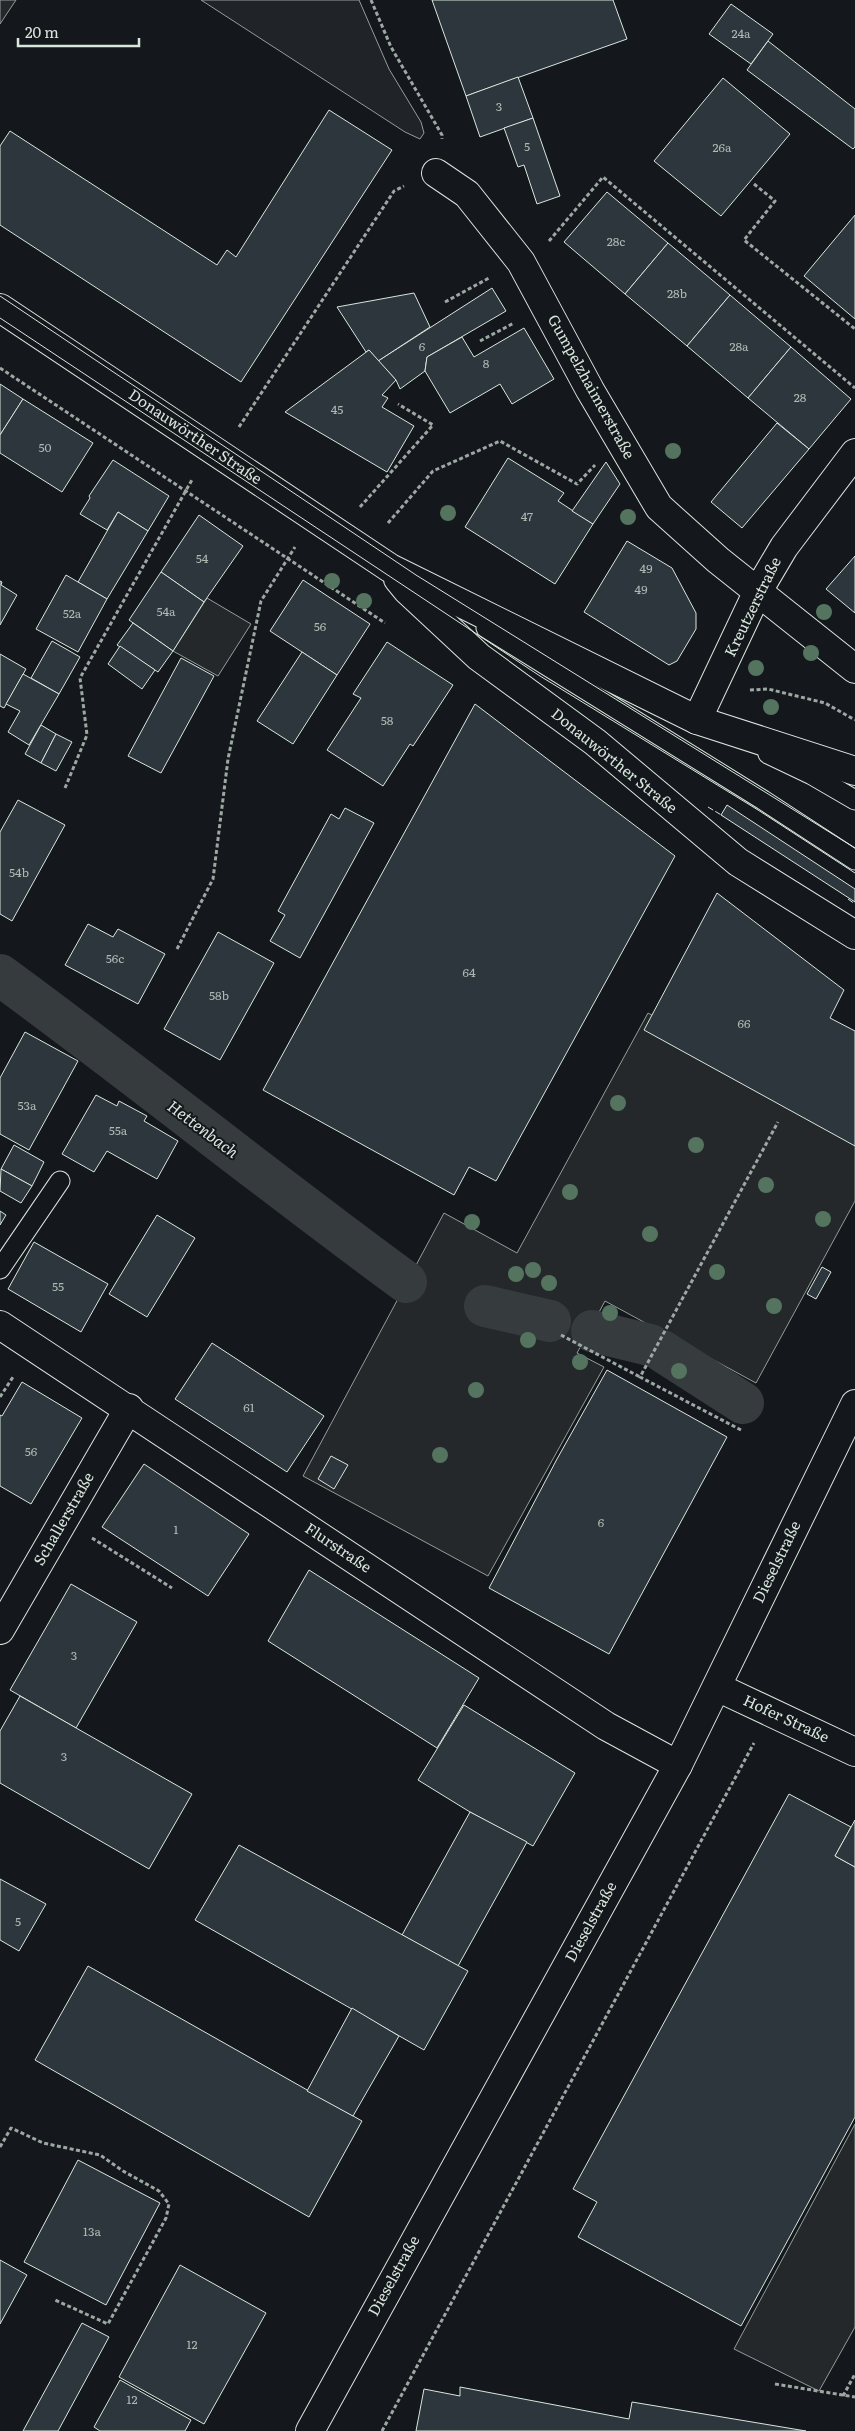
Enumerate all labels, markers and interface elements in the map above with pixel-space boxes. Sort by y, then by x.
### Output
scale bar [18,15,139,47]
text: 20 m [25,20,59,43]
house number: 24a [731,24,751,42]
house number: 3 [496,97,502,115]
house number: 5 [524,137,530,155]
house number: 26a [713,138,732,156]
house number: 28c [607,232,625,250]
house number: 28b [667,284,687,302]
street label: Gumpelzhaimerstraße [543,310,642,463]
house number: 6 [419,337,426,355]
house number: 28a [729,337,749,355]
house number: 8 [483,354,490,372]
street label: Donauwörther Straße [124,382,267,489]
house number: 28 [794,388,807,406]
house number: 45 [331,400,343,418]
house number: 50 [38,438,52,456]
house number: 47 [521,507,533,525]
house number: 54 [196,549,209,567]
street label: Kreutzerstraße [718,552,786,660]
house number: 49 [640,559,652,577]
house number: 49 [635,580,647,598]
house number: 54a [156,602,176,620]
house number: 52a [63,604,82,622]
house number: 56 [314,617,327,635]
street label: Donauwörther Straße [547,702,683,818]
house number: 58 [381,711,394,729]
house number: 54b [9,863,29,881]
house number: 56c [106,949,124,967]
house number: 64 [462,963,476,981]
house number: 58b [209,986,229,1004]
house number: 66 [738,1014,751,1032]
water label: Hettenbach [163,1093,245,1163]
house number: 53a [17,1096,37,1114]
house number: 55a [109,1121,128,1139]
house number: 55 [52,1277,64,1295]
house number: 61 [243,1398,255,1416]
house number: 56 [25,1442,38,1460]
street label: Schallerstraße [27,1467,99,1569]
house number: 6 [598,1513,605,1531]
street label: Flurstraße [301,1516,377,1578]
street label: Dieselstraße [746,1516,806,1606]
house number: 1 [174,1520,179,1538]
house number: 3 [71,1646,77,1664]
street label: Hofer Straße [740,1688,834,1748]
house number: 3 [61,1747,67,1765]
street label: Dieselstraße [558,1877,621,1966]
house number: 5 [15,1912,21,1930]
house number: 13a [83,2222,101,2240]
street label: Dieselstraße [361,2231,424,2320]
house number: 12 [187,2335,197,2353]
house number: 12 [127,2390,137,2408]

